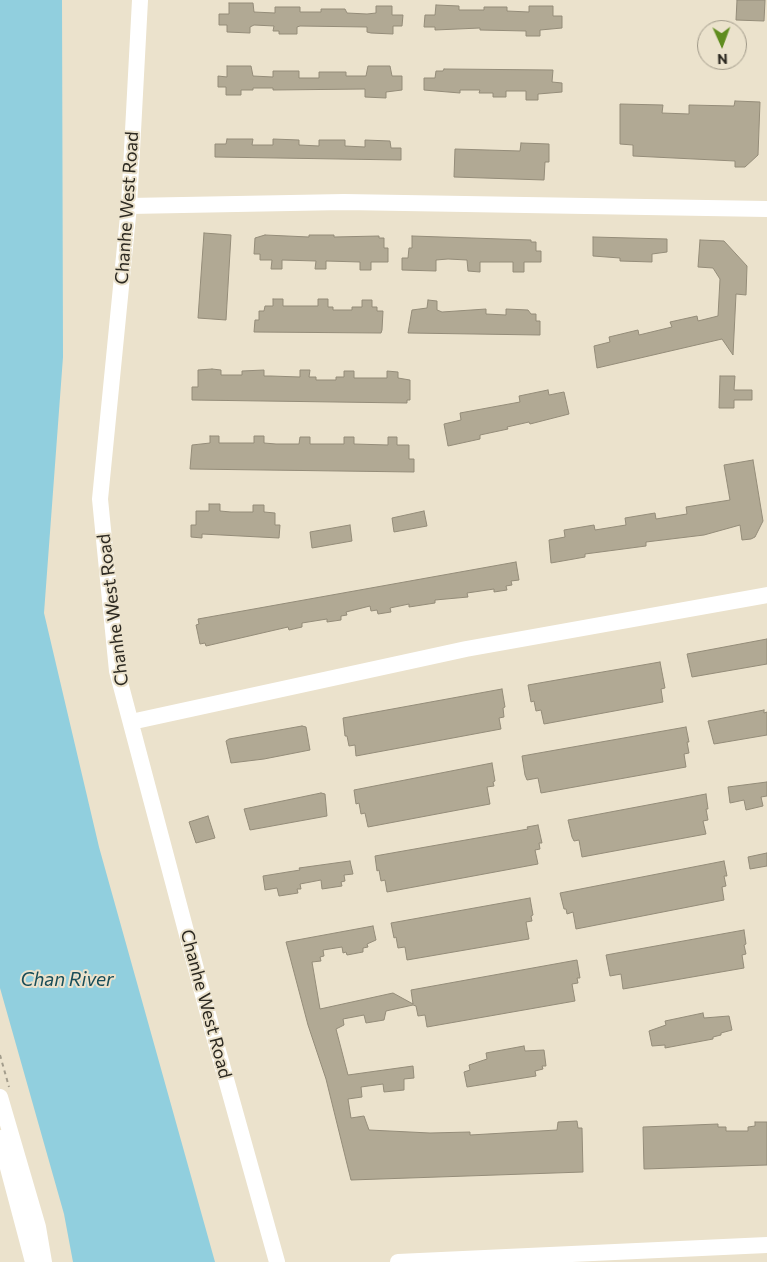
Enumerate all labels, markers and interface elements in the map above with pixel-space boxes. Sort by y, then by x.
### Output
north arrow [697,20,747,70]
text: N [717,51,728,68]
street label: Chanhe West Road [111,131,143,285]
street label: Chanhe West Road [93,533,133,687]
street label: Chanhe West Road [176,927,236,1081]
water label: Chan River [20,969,114,991]

